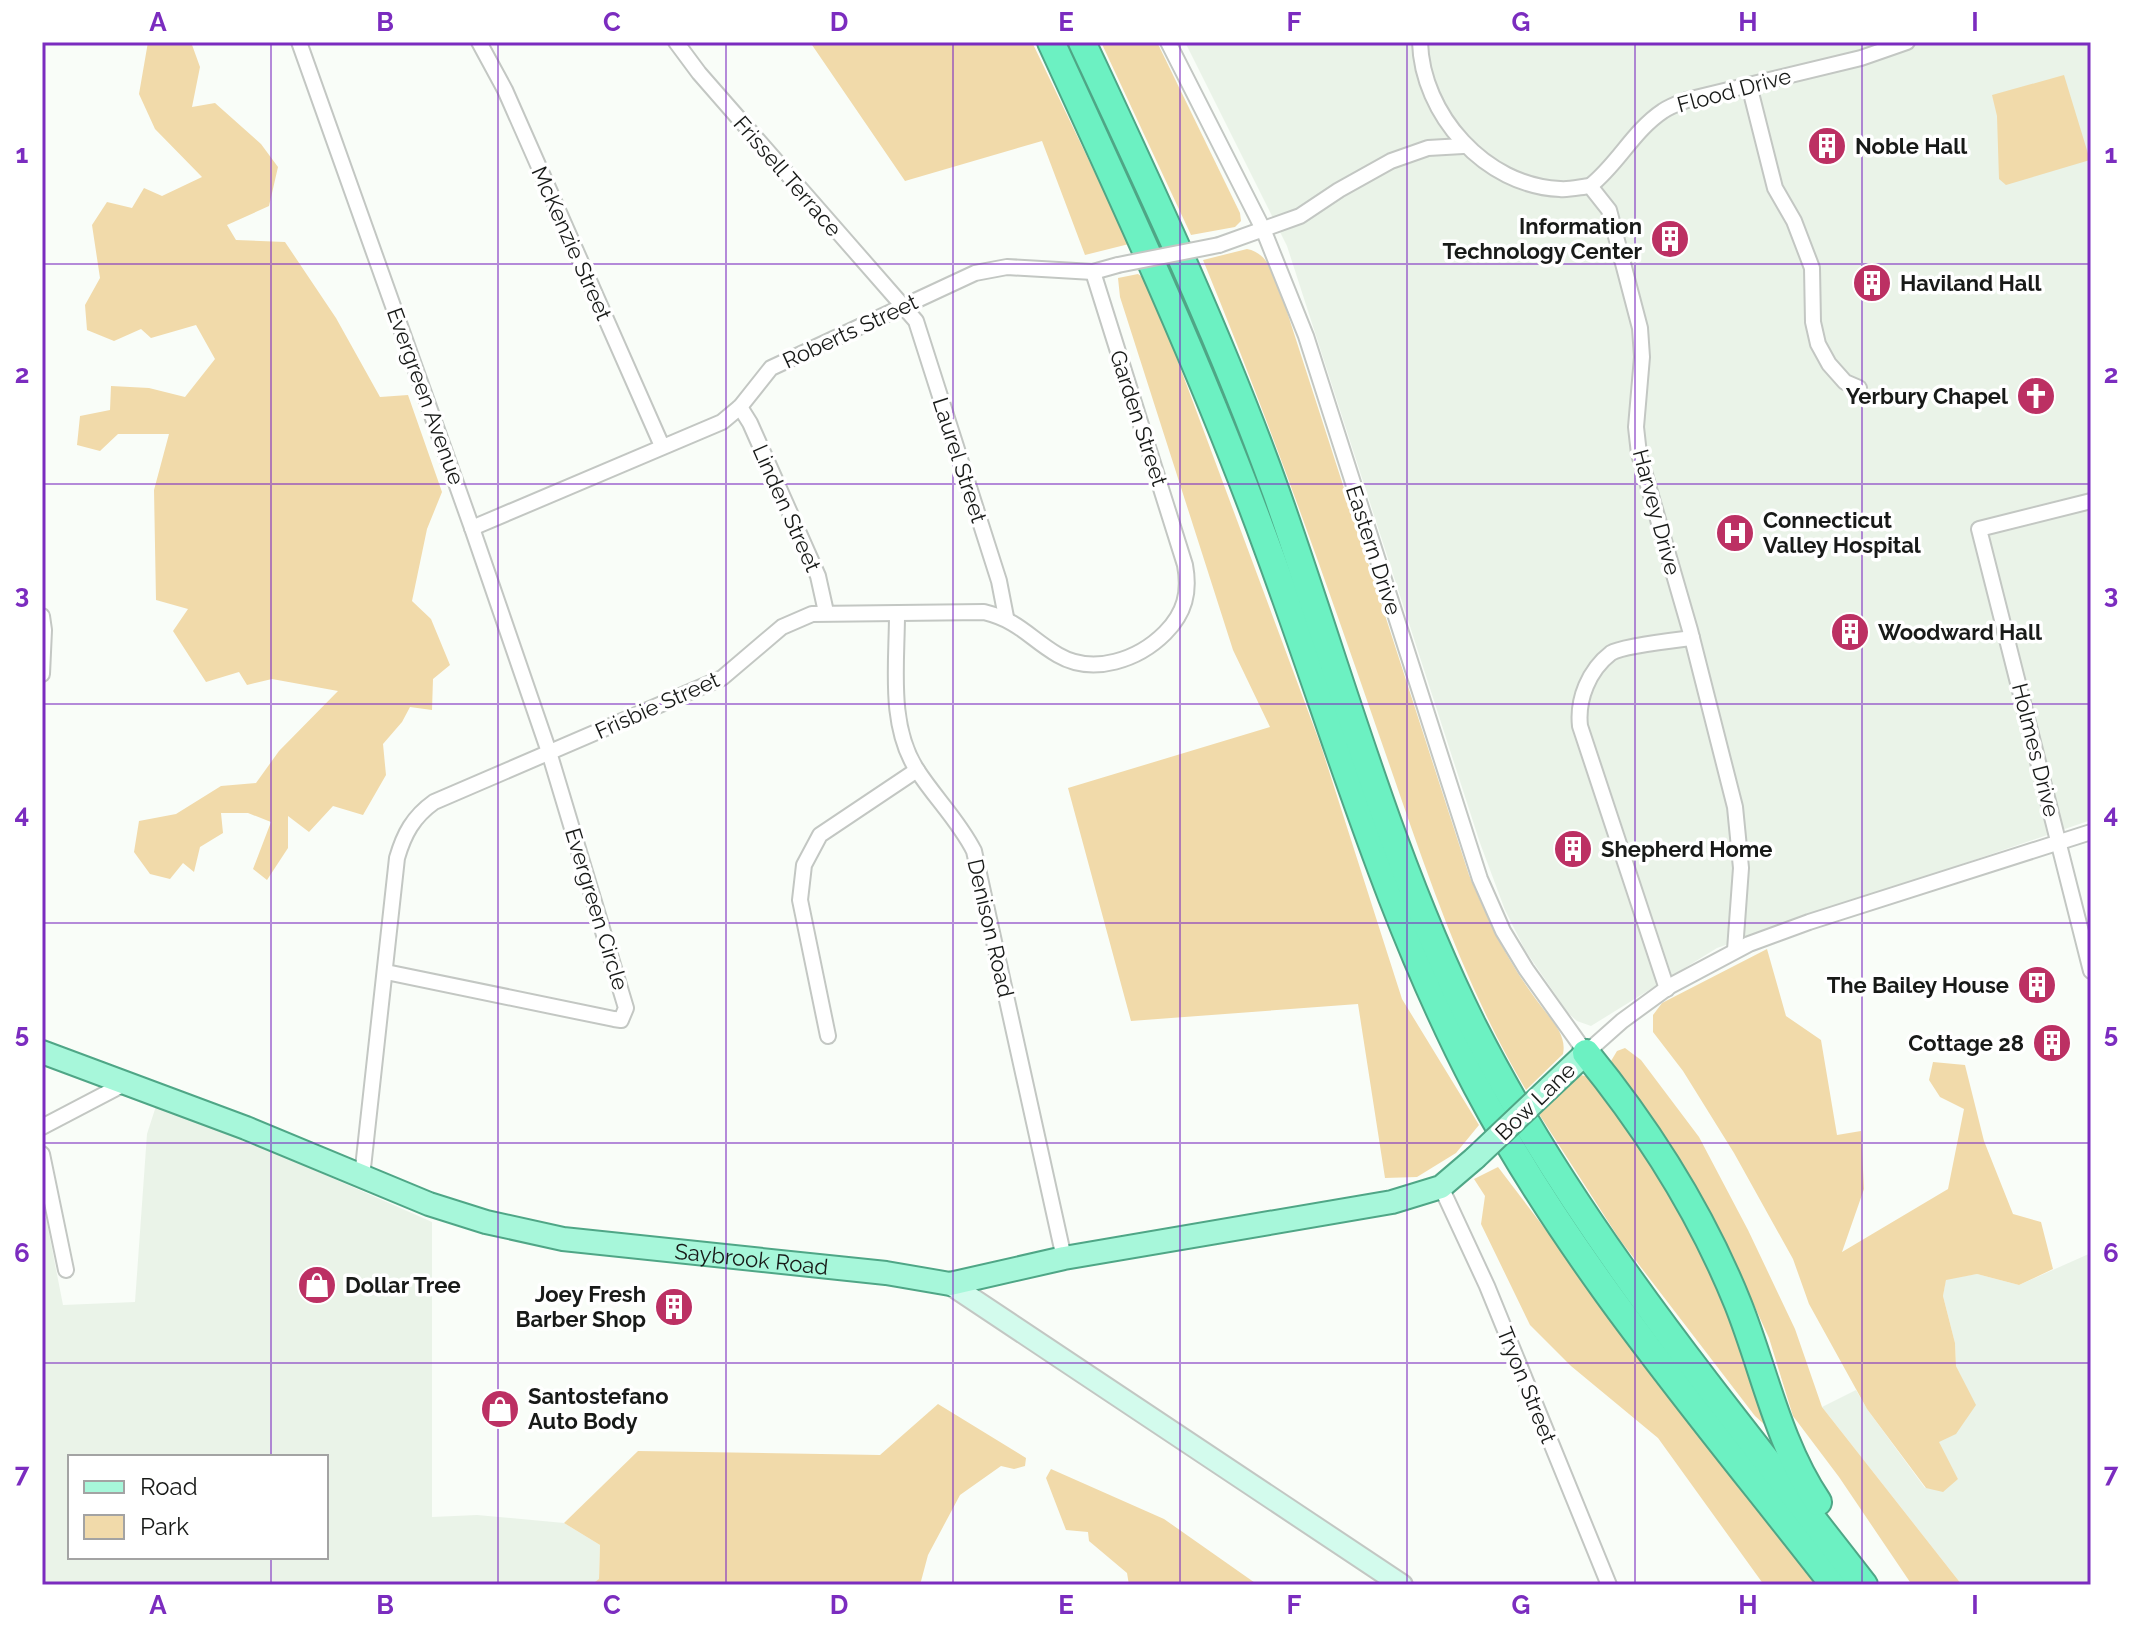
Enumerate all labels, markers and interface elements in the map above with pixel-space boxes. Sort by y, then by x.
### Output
text: A [149,7,167,37]
text: B [376,7,394,37]
text: C [603,7,621,37]
text: D [830,7,848,37]
text: E [1058,7,1074,37]
text: F [1287,7,1302,37]
text: G [1512,7,1530,37]
text: H [1738,7,1758,37]
text: I [1971,7,1979,37]
street label: Flood Drive [1674,62,1794,118]
street label: Frissell Terrace [729,110,847,242]
building icon: Noble Hall [1806,125,1848,167]
place label: Noble Hall [1855,133,1968,159]
text: 1 [16,139,29,169]
text: 1 [2105,139,2118,169]
street label: McKenzie Street [526,162,618,324]
place label: Information Technology Center [1443,213,1642,264]
building icon: Information Technology Center [1649,218,1691,260]
building icon: Haviland Hall [1851,262,1893,304]
place label: Haviland Hall [1900,270,2042,296]
street label: Roberts Street [778,288,922,374]
street label: Evergreen Avenue [382,304,470,488]
street label: Garden Street [1105,347,1173,490]
text: 2 [15,359,29,389]
text: 2 [2104,359,2118,389]
church icon: Yerbury Chapel [2015,375,2057,417]
place label: Yerbury Chapel [1846,383,2009,409]
street label: Laurel Street [928,394,993,526]
street label: Linden Street [747,440,827,576]
street label: Harvey Drive [1628,446,1686,578]
street label: Eastern Drive [1341,482,1407,618]
place label: Connecticut Valley Hospital [1763,507,1922,558]
hospital icon: Connecticut Valley Hospital [1714,512,1756,554]
text: 3 [15,579,29,609]
text: 3 [2104,579,2118,609]
building icon: Woodward Hall [1829,611,1871,653]
place label: Woodward Hall [1878,619,2043,645]
street label: Frisbie Street [591,666,724,744]
street label: Holmes Drive [2007,680,2065,820]
text: 4 [15,799,29,829]
text: 4 [2104,799,2118,829]
street label: Evergreen Circle [560,825,634,993]
building icon: Shepherd Home [1552,828,1594,870]
place label: Shepherd Home [1601,836,1772,862]
street label: Denison Road [962,856,1020,1000]
building icon: The Bailey House [2016,964,2058,1006]
place label: The Bailey House [1827,972,2009,998]
text: 5 [15,1018,29,1048]
text: 5 [2104,1018,2118,1048]
building icon: Cottage 28 [2031,1022,2073,1064]
place label: Cottage 28 [1908,1030,2024,1056]
street label: Bow Lane [1490,1057,1580,1145]
text: 6 [14,1238,30,1268]
street label: Saybrook Road [673,1238,830,1280]
text: 6 [2103,1238,2119,1268]
shop icon: Dollar Tree [296,1264,338,1306]
place label: Dollar Tree [345,1272,461,1298]
place label: Joey Fresh Barber Shop [515,1281,646,1332]
building icon: Joey Fresh Barber Shop [653,1286,695,1328]
street label: Tryon Street [1492,1323,1562,1448]
place label: Santostefano Auto Body [528,1383,668,1434]
shop icon: Santostefano Auto Body [479,1388,521,1430]
legend [68,1455,328,1559]
text: 7 [15,1458,30,1488]
text: 7 [2104,1458,2119,1488]
text: Road [140,1472,198,1501]
text: Park [140,1512,189,1541]
text: A [149,1590,167,1620]
text: B [376,1590,394,1620]
text: C [603,1590,621,1620]
text: D [830,1590,848,1620]
text: E [1058,1590,1074,1620]
text: F [1287,1590,1302,1620]
text: G [1512,1590,1530,1620]
text: H [1738,1590,1758,1620]
text: I [1971,1590,1979,1620]

